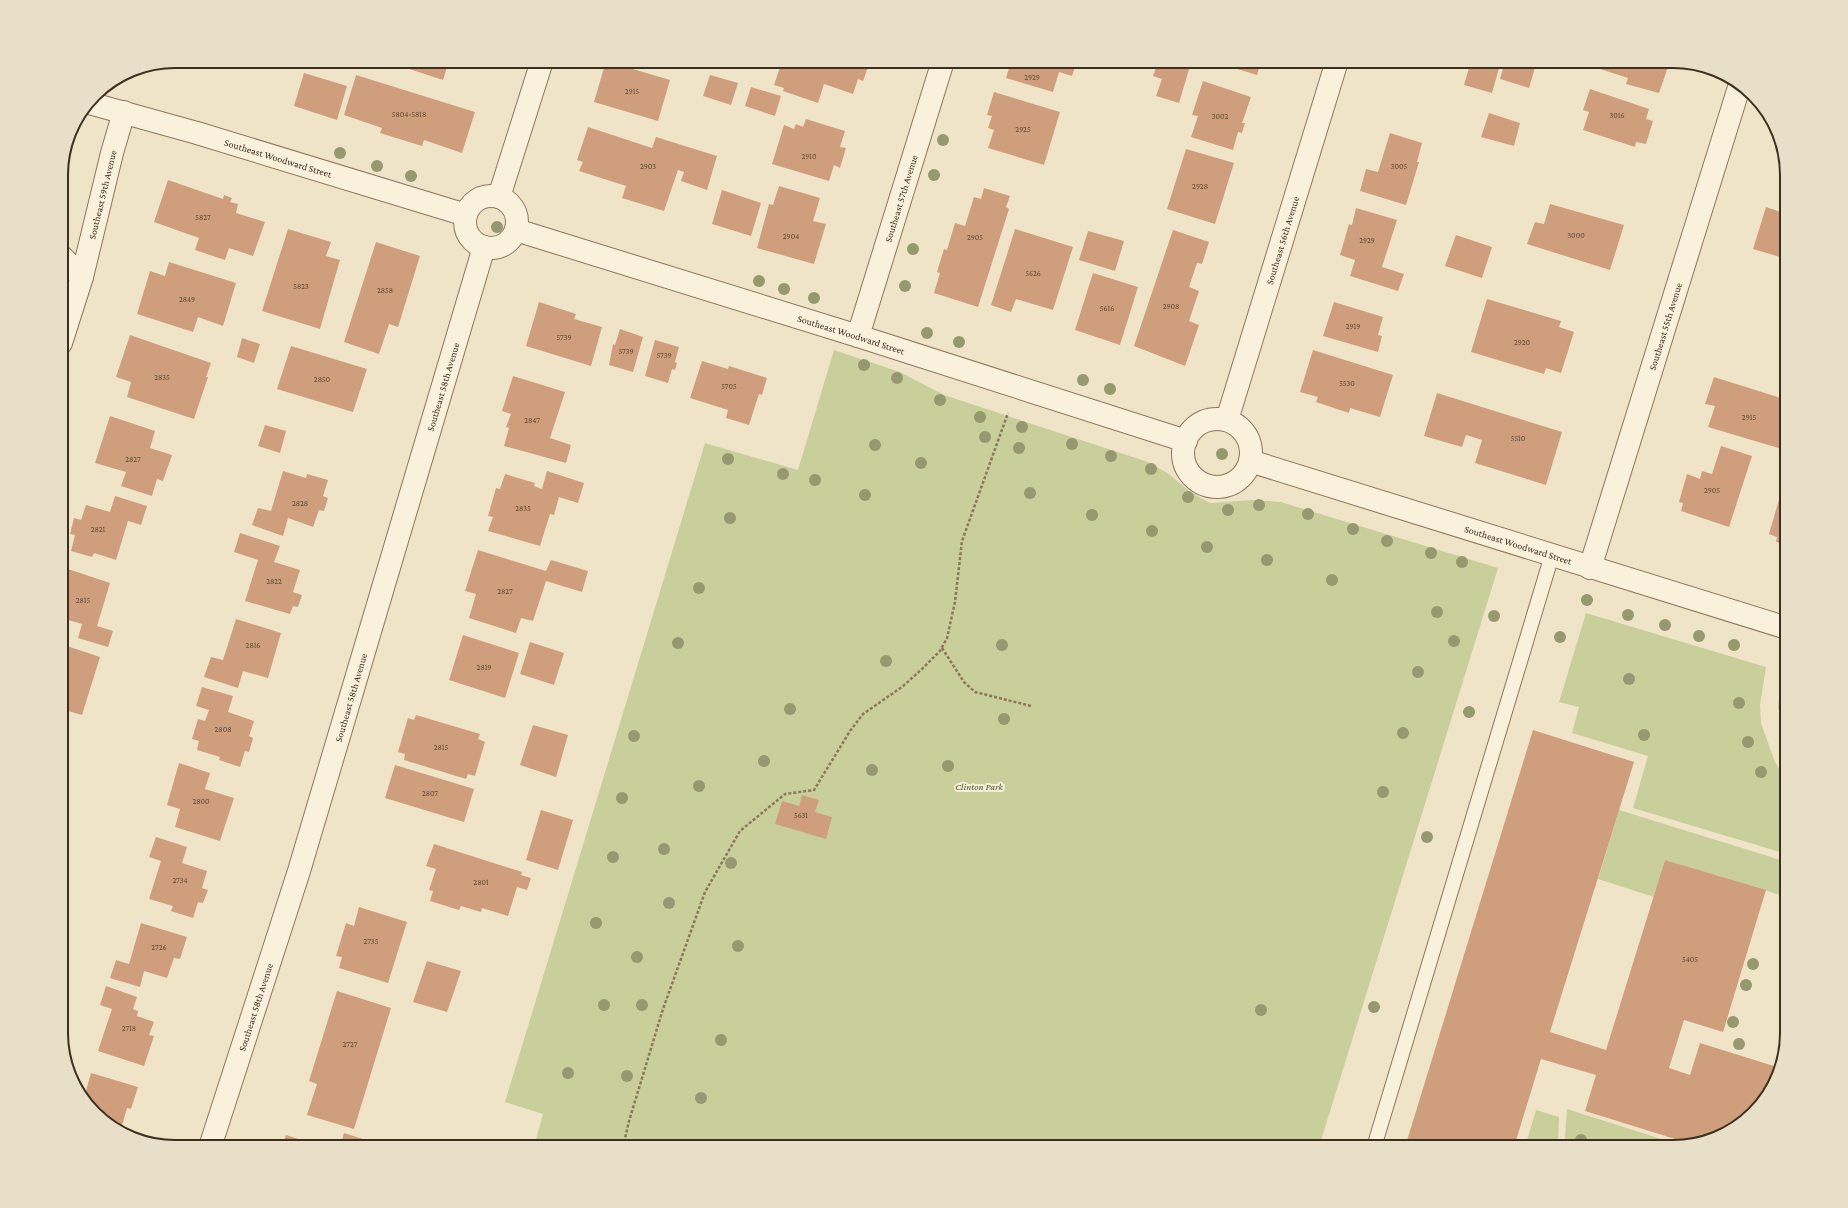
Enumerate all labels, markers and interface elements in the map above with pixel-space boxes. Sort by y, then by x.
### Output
house number: 2929 [1024,73,1040,82]
house number: 2915 [625,87,639,96]
house number: 5804-5818 [392,110,426,119]
house number: 3016 [1609,111,1625,120]
house number: 3002 [1212,112,1228,121]
house number: 2925 [1015,125,1031,134]
street label: Southeast Woodward Street [223,137,334,180]
street label: Southeast 59th Avenue [86,148,119,241]
house number: 2910 [801,152,817,161]
street label: Southeast 57th Avenue [882,153,920,244]
house number: 2903 [640,162,656,171]
house number: 3005 [1391,162,1408,171]
house number: 2928 [1192,182,1208,191]
street label: Southeast 56th Avenue [1264,194,1301,286]
house number: 5827 [195,213,211,222]
house number: 3000 [1567,231,1585,240]
house number: 2904 [783,232,799,241]
house number: 2905 [967,233,983,242]
house number: 2929 [1359,236,1375,245]
house number: 5626 [1025,269,1041,278]
street label: Southeast 55th Avenue [1647,281,1684,372]
house number: 5823 [293,282,309,291]
house number: 2858 [377,286,393,295]
house number: 2849 [179,295,195,304]
house number: 2908 [1163,302,1179,311]
house number: 5616 [1100,304,1114,313]
street label: Southeast Woodward Street [796,313,907,357]
house number: 2919 [1346,322,1360,331]
house number: 5739 [557,333,571,342]
house number: 2920 [1514,338,1531,347]
street label: Southeast 58th Avenue [425,341,462,433]
house number: 5739 [619,347,633,356]
house number: 5739 [657,351,671,360]
house number: 2835 [154,373,170,382]
house number: 2850 [314,375,331,384]
house number: 5530 [1339,379,1355,388]
house number: 5705 [721,382,737,391]
house number: 2915 [1742,413,1756,422]
house number: 2847 [524,416,540,425]
house number: 5510 [1511,434,1526,443]
house number: 2827 [125,455,141,464]
house number: 2905 [1704,486,1720,495]
house number: 2828 [292,499,308,508]
house number: 2835 [515,504,531,513]
street label: Southeast Woodward Street [1463,523,1574,567]
house number: 2821 [91,525,106,534]
house number: 2822 [266,577,282,586]
house number: 2827 [497,587,513,596]
house number: 2815 [76,596,91,605]
house number: 2816 [246,641,260,650]
street label: Southeast 58th Avenue [333,651,369,743]
house number: 2819 [477,663,491,672]
house number: 2808 [215,725,231,734]
house number: 2815 [434,743,449,752]
park label: Clinton Park [955,781,1003,792]
house number: 2807 [422,789,438,798]
house number: 2800 [192,797,210,806]
house number: 5631 [794,811,808,820]
house number: 2734 [172,876,188,885]
house number: 2801 [473,878,489,887]
house number: 2735 [364,937,379,946]
house number: 2726 [151,943,167,952]
house number: 5405 [1682,955,1698,964]
street label: Southeast 58th Avenue [236,961,275,1053]
house number: 2718 [122,1024,136,1033]
house number: 2727 [343,1040,358,1049]

